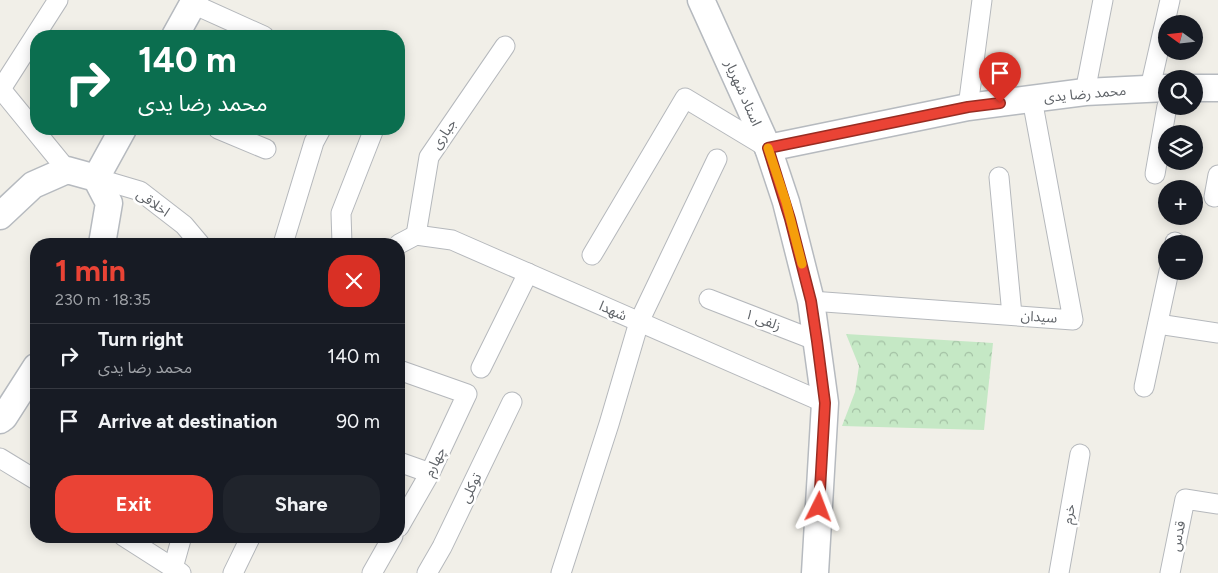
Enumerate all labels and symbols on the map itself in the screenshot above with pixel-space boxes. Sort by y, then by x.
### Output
north arrow [1158,15,1202,60]
pin [979,52,1021,103]
street label: استاد شهریار [721,56,765,129]
street label: محمد رضا یدی [1043,82,1127,106]
street label: جباری [428,116,460,152]
street label: اخلاقی [133,186,173,220]
street label: شهدا [596,297,630,325]
street label: زلفی ۱ [743,305,783,335]
street label: سیدان [1020,307,1058,327]
street label: چهارم [421,444,451,480]
street label: توکلی [457,470,485,506]
position arrow [792,480,844,532]
street label: خرم [1059,503,1081,526]
street label: قدس [1167,519,1189,553]

